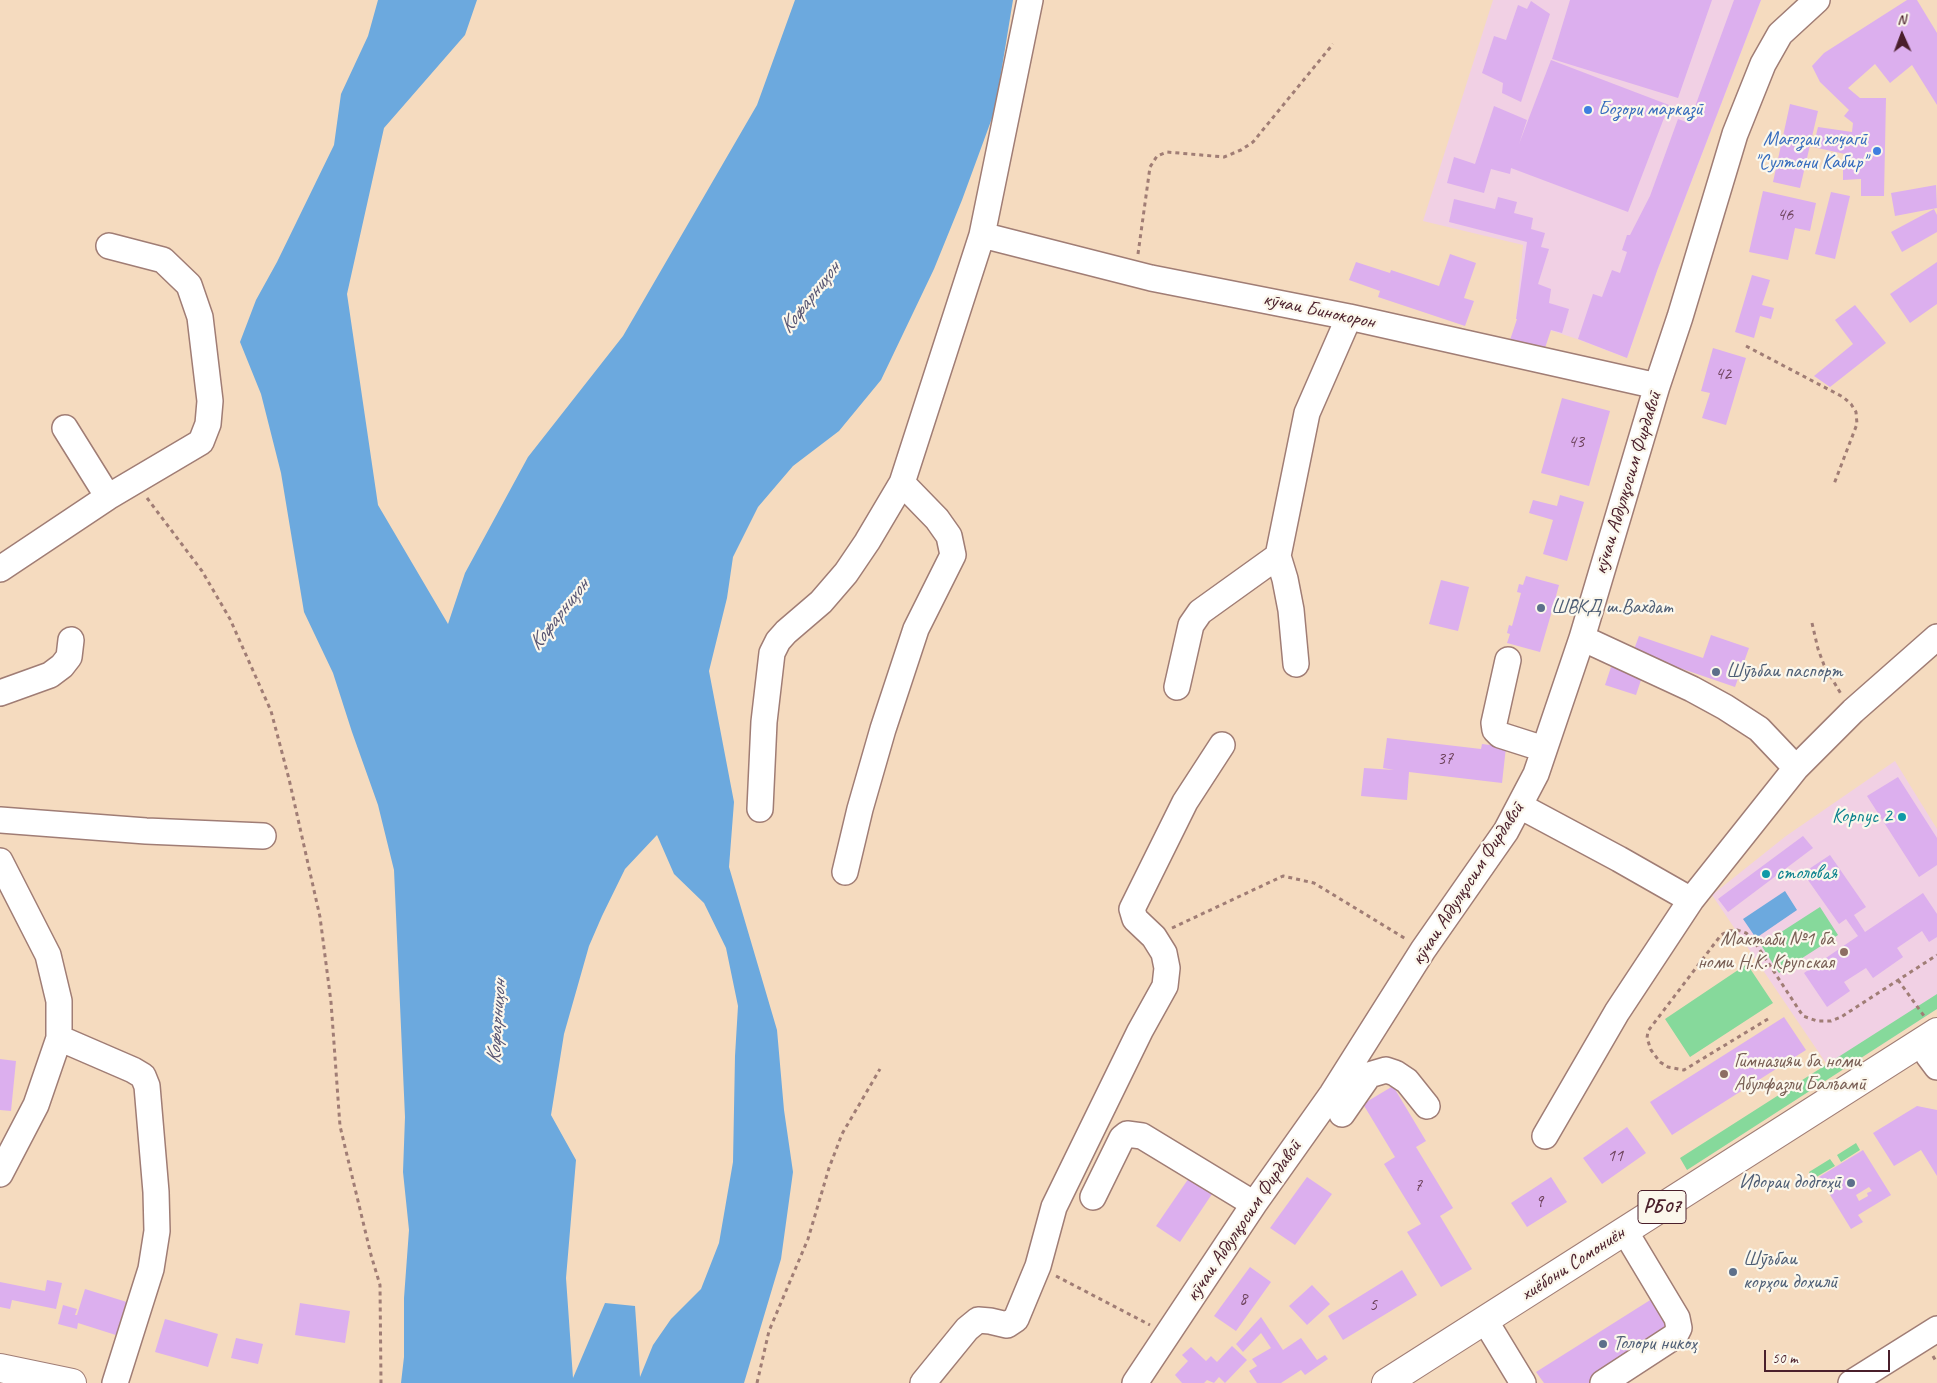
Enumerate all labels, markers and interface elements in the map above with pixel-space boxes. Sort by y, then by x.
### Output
north arrow [1877,10,1927,60]
text: N [1897,11,1906,28]
place label: Бозори марказӣ [1598,98,1703,122]
marker: Бозори марказӣ [1582,104,1594,116]
place label: Мағозаи хоҷагӣ "Султони Кабир" [1754,128,1867,175]
marker: Мағозаи хоҷагӣ "Султони Кабир" [1871,145,1883,157]
house number: 46 [1777,204,1793,226]
water label: Кофарниҳон [774,257,846,339]
street label: кӯчаи Бинокорон [1261,287,1377,335]
house number: 42 [1715,363,1731,385]
street label: кӯчаи Абдулқосим Фирдавсӣ [1589,389,1667,577]
house number: 43 [1568,431,1584,453]
water label: Кофарниҳон [523,574,595,656]
place label: ШВКД ш.Вахдат [1551,596,1673,620]
marker: ШВКД ш.Вахдат [1535,602,1547,614]
place label: Шӯъбаи паспорт [1726,660,1842,684]
marker: Шӯъбаи паспорт [1710,666,1722,678]
house number: 37 [1437,748,1453,770]
street label: кӯчаи Абдулқосим Фирдавсӣ [1406,798,1530,970]
place label: Корпус 2 [1832,805,1892,829]
marker: Корпус 2 [1896,811,1908,823]
place label: столовая [1776,862,1837,886]
marker: столовая [1760,868,1772,880]
place label: Мактаби №1 ба номи Н.К. Крупская [1697,928,1834,975]
marker: Мактаби №1 ба номи Н.К. Крупская [1838,946,1850,958]
water label: Кофарниҳон [482,979,512,1065]
place label: Гимназияи ба номи Абулфазли Балъамӣ [1734,1050,1866,1097]
marker: Гимназияи ба номи Абулфазли Балъамӣ [1718,1068,1730,1080]
street label: кӯчаи Абдулқосим Фирдавсӣ [1181,1135,1307,1307]
house number: 11 [1607,1145,1623,1167]
place label: Идораи додгоҳӣ [1739,1171,1841,1195]
house number: 7 [1414,1175,1422,1197]
marker: Идораи додгоҳӣ [1845,1177,1857,1189]
road number: РБ07 [1638,1190,1686,1224]
house number: 9 [1535,1191,1543,1213]
street label: хиёбони Сомониён [1516,1221,1630,1307]
place label: Шӯъбаи корҳои дохилӣ [1743,1248,1837,1295]
marker: Шӯъбаи корҳои дохилӣ [1727,1266,1739,1278]
house number: 8 [1239,1288,1247,1310]
house number: 5 [1369,1294,1377,1316]
place label: Толори никоҳ [1613,1332,1697,1356]
marker: Толори никоҳ [1597,1338,1609,1350]
scale bar [1767,1340,1893,1372]
text: 50 m [1772,1349,1798,1368]

